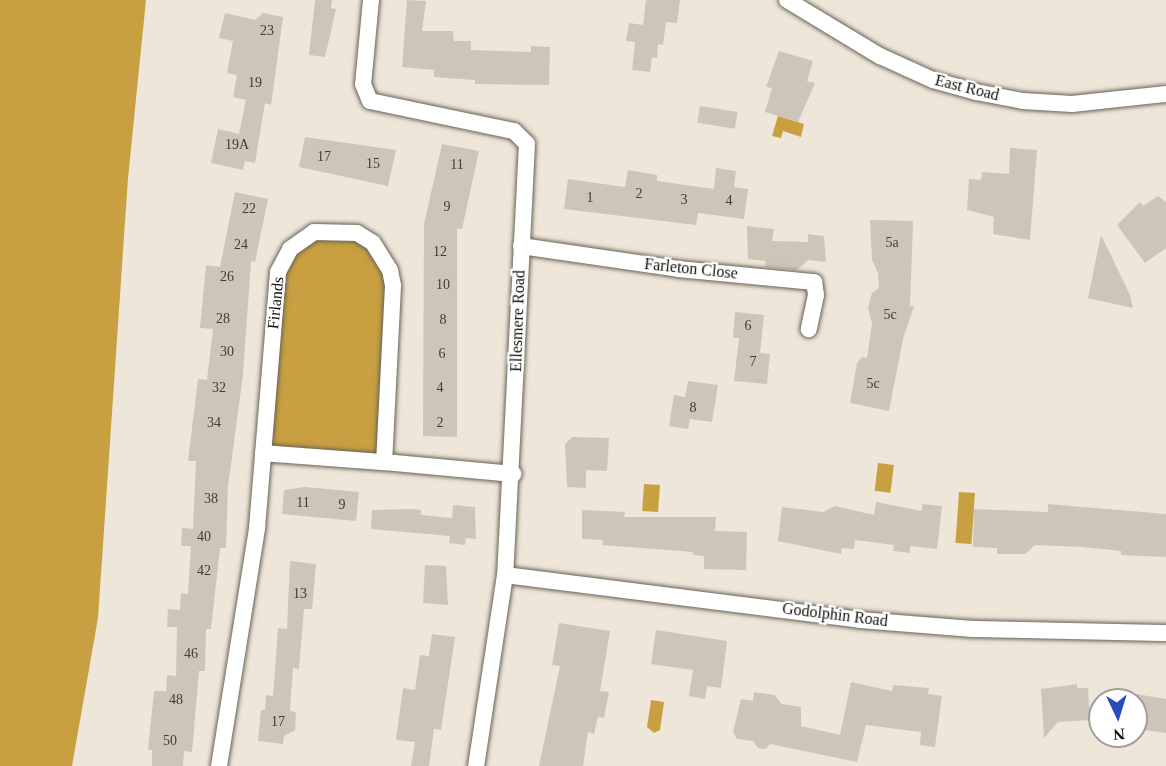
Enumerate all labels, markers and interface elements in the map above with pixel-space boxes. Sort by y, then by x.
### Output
house number: 23 [260,23,274,39]
street label: East Road [933,71,1001,105]
house number: 19 [248,75,262,91]
house number: 19A [225,137,249,153]
house number: 17 [317,149,331,165]
house number: 15 [366,156,380,172]
house number: 11 [450,157,464,173]
house number: 2 [636,186,642,202]
house number: 1 [586,190,594,206]
house number: 3 [680,192,688,208]
house number: 4 [726,193,732,209]
house number: 9 [444,199,450,215]
house number: 22 [242,201,256,217]
house number: 5a [885,235,899,251]
house number: 24 [234,237,248,253]
house number: 12 [433,244,447,260]
street label: Farleton Close [643,255,739,283]
house number: 26 [220,269,234,285]
street label: Ellesmere Road [507,270,529,372]
street label: Firlands [264,276,288,330]
house number: 10 [436,277,450,293]
house number: 5c [883,307,897,323]
house number: 28 [216,311,230,327]
house number: 8 [440,312,446,328]
house number: 6 [744,318,752,334]
house number: 30 [220,344,234,360]
house number: 6 [439,346,446,362]
house number: 7 [750,354,756,370]
house number: 5c [866,376,880,392]
house number: 32 [212,380,226,396]
house number: 4 [436,380,443,396]
house number: 8 [690,400,696,416]
house number: 34 [207,415,221,431]
house number: 2 [436,415,443,431]
house number: 38 [204,491,218,507]
house number: 11 [296,495,310,511]
house number: 9 [338,497,346,513]
house number: 40 [197,529,211,545]
house number: 42 [197,563,211,579]
house number: 13 [293,586,307,602]
street label: Godolphin Road [781,599,889,631]
house number: 46 [184,646,198,662]
north arrow [1088,688,1148,748]
house number: 48 [169,692,183,708]
house number: 17 [271,714,285,730]
text: N [1113,726,1126,743]
house number: 50 [163,733,177,749]

